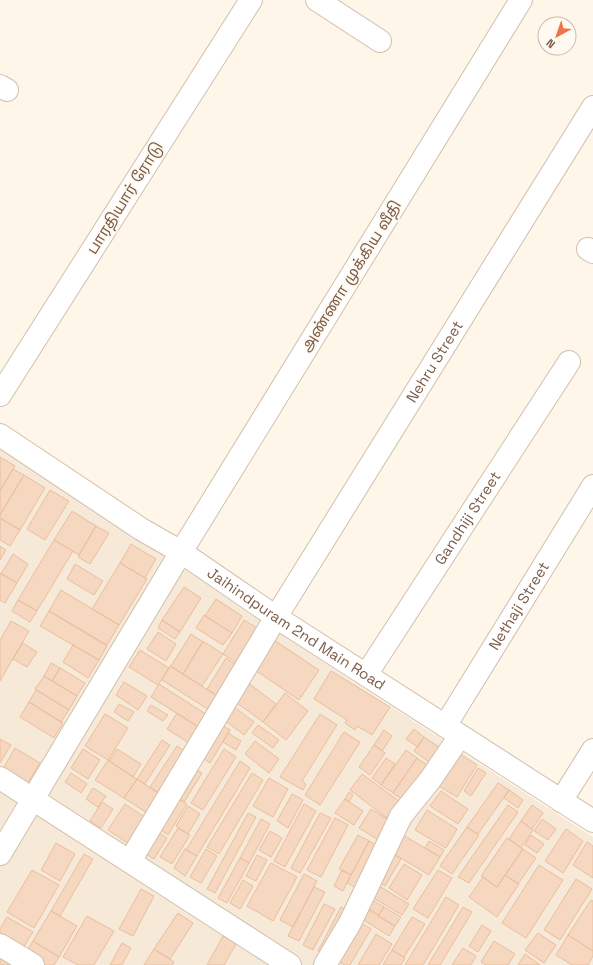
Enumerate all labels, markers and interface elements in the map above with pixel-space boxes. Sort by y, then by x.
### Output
north arrow [537,16,577,56]
text: N [543,36,558,51]
street label: பாரதியார் ரோடு [82,138,168,258]
street label: அண்ணா முக்கிய வீதி [296,196,406,356]
street label: Nehru Street [402,317,467,406]
street label: Gandhiji Street [430,468,505,568]
street label: Nethaji Street [484,558,553,653]
street label: Jaihindpuram 2nd Main Road [204,563,389,694]

